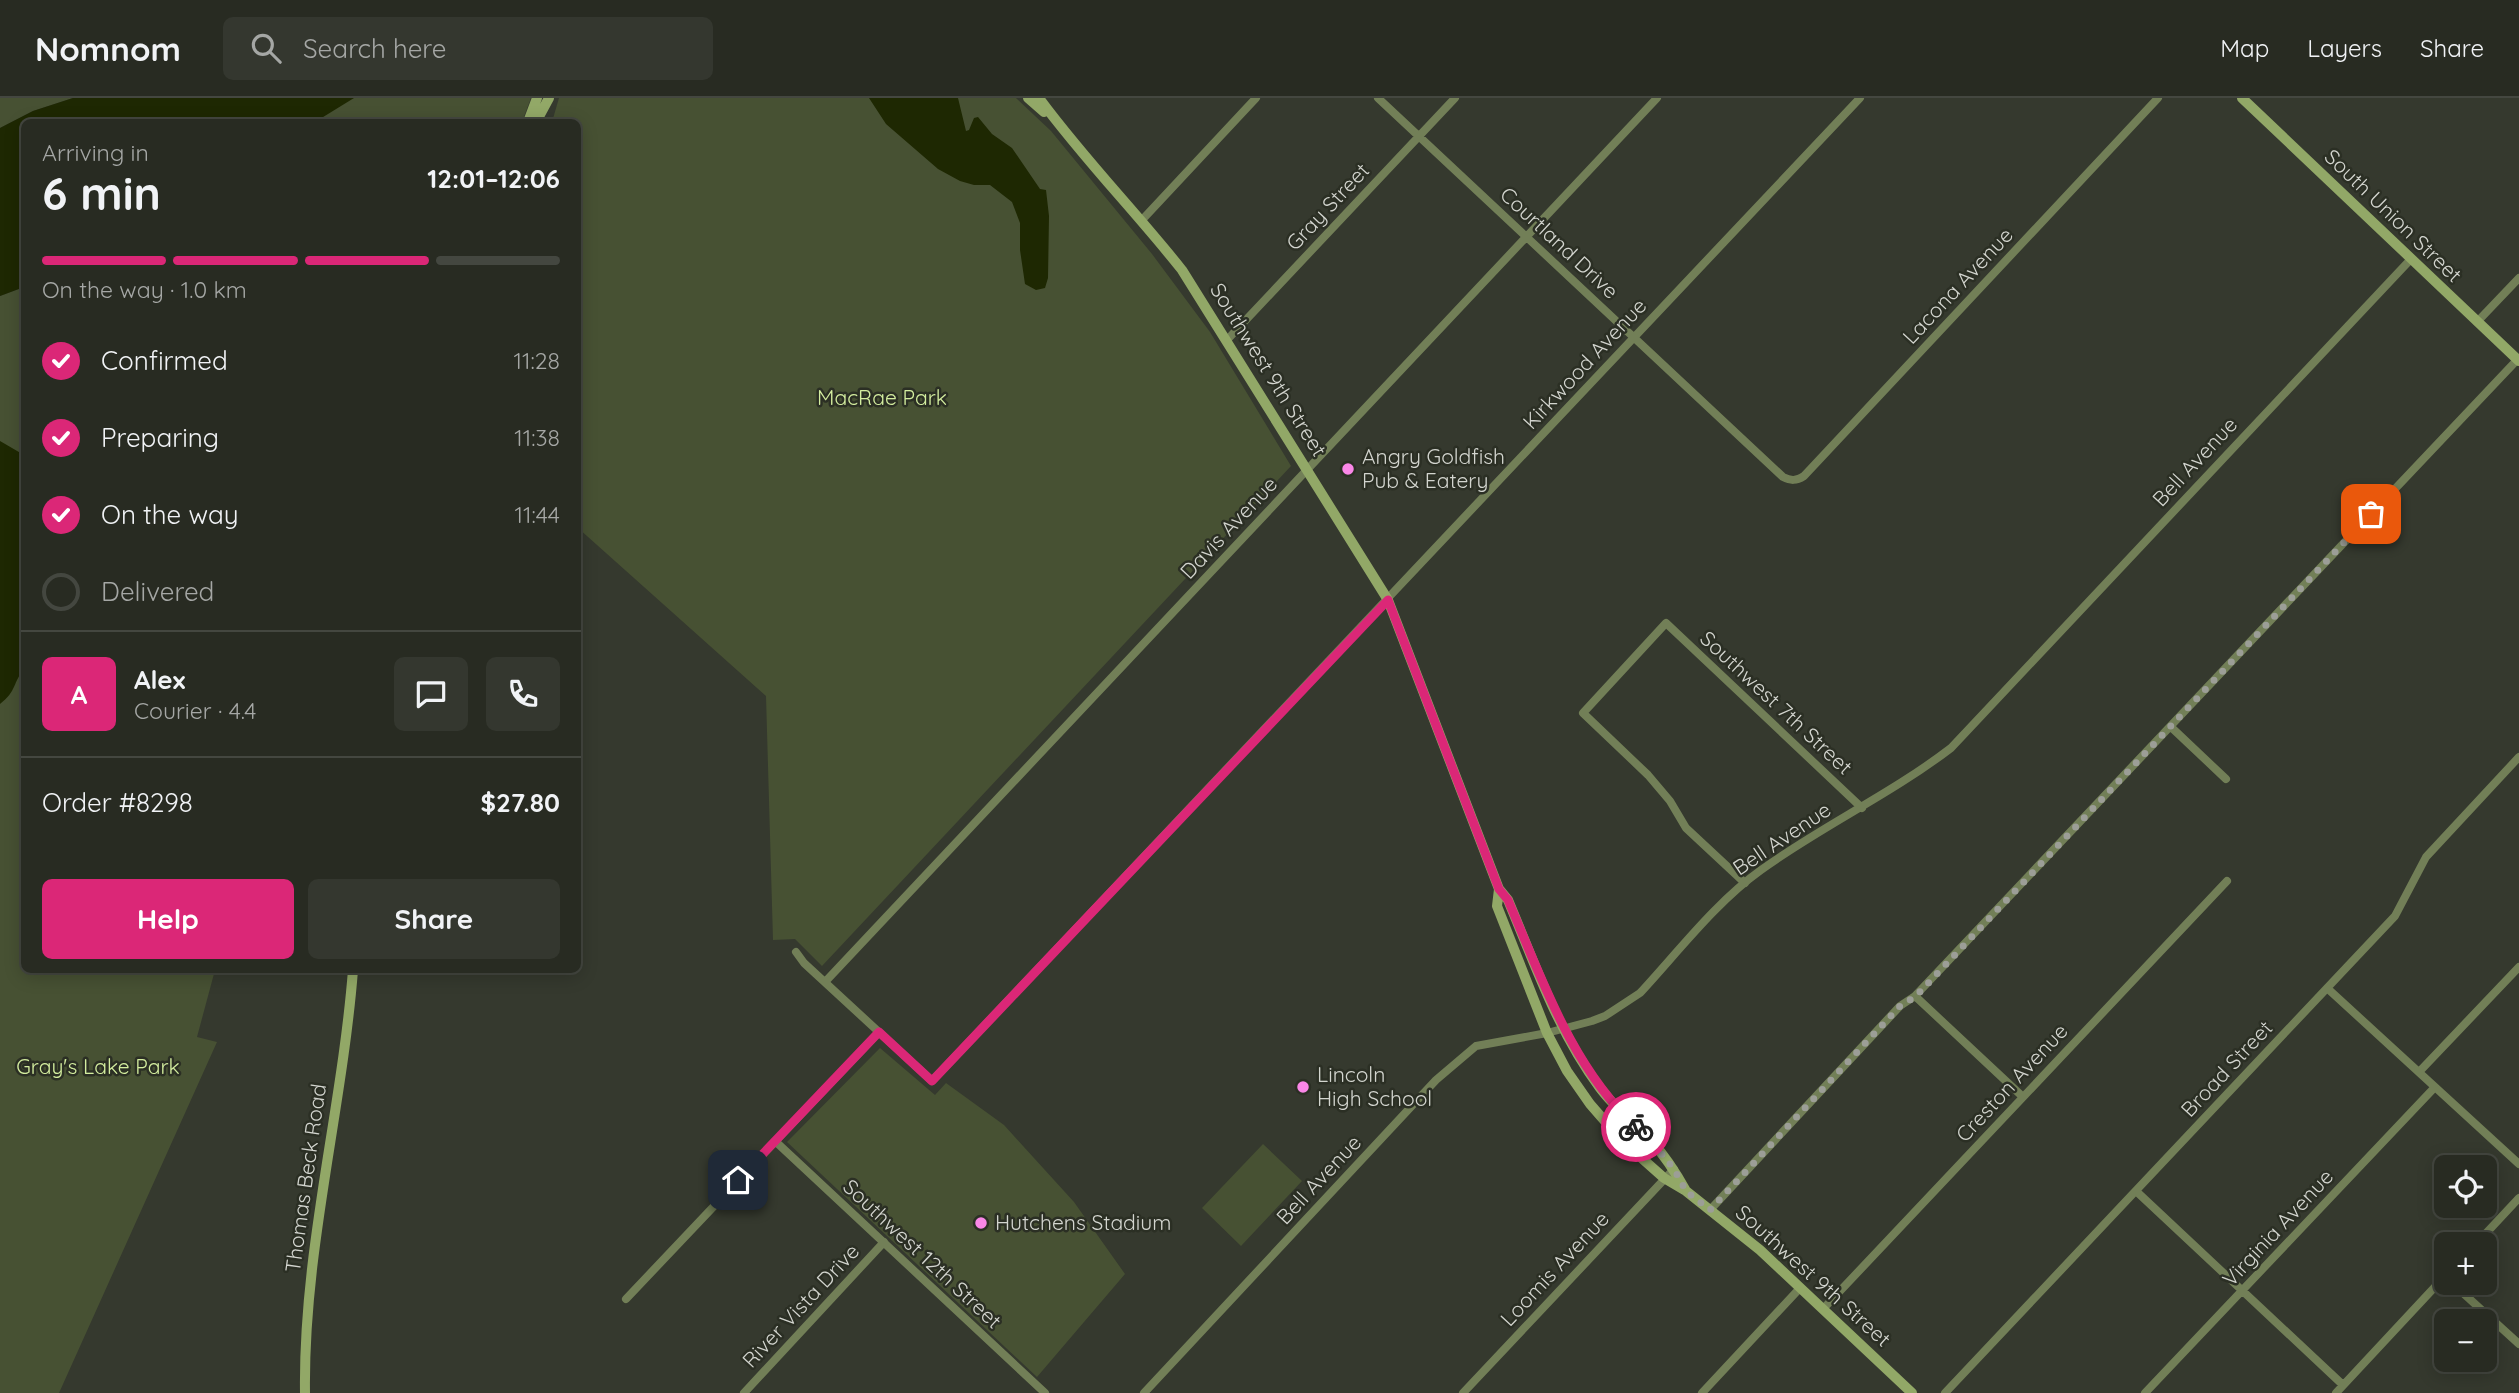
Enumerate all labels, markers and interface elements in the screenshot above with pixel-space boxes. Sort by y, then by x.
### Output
search box [223,17,713,80]
text: Nomnom [35,28,181,69]
icon: search [247,29,285,67]
text: Search here [303,32,447,65]
text: Map [2220,33,2269,63]
text: Layers [2307,33,2382,63]
text: Share [2420,33,2484,63]
text: Arriving in [42,138,149,167]
street label: South Union Street [2320,143,2468,287]
street label: Gray Street [1280,157,1374,255]
text: 12:01–12:06 [427,162,560,195]
text: 6 min [42,164,161,222]
street label: Courtland Drive [1495,181,1624,304]
street label: Lacona Avenue [1897,222,2018,349]
text: On the way · 1.0 km [42,275,247,304]
street label: Southwest 9th Street [1205,278,1333,461]
street label: Kirkwood Avenue [1517,292,1652,434]
icon: check [42,342,80,380]
text: Confirmed [101,344,228,377]
text: 11:28 [514,346,560,375]
park label: MacRae Park [817,384,947,410]
street label: Bell Avenue [2146,411,2242,511]
icon: check [42,419,80,457]
text: Preparing [101,421,219,454]
text: 11:38 [514,423,560,452]
place label: Angry Goldfish Pub & Eatery [1362,443,1505,493]
marker: Angry Goldfish Pub & Eatery [1340,461,1356,477]
street label: Davis Avenue [1174,471,1282,584]
pin [2341,484,2401,544]
icon: bag [2352,495,2390,533]
icon: check [42,496,80,534]
text: On the way [101,498,239,531]
text: 11:44 [514,500,560,529]
text: Delivered [101,575,214,608]
street label: Southwest 7th Street [1695,625,1858,780]
button: chat [394,657,468,731]
button: phone [486,657,560,731]
text: Alex [134,663,185,696]
text: A [71,678,87,711]
text: Courier · 4.4 [134,696,256,725]
text: Order #8298 [42,786,193,819]
text: $27.80 [481,786,560,819]
street label: Bell Avenue [1727,796,1835,880]
button: Help [42,879,294,959]
button: Share [308,879,560,959]
street label: Broad Street [2175,1015,2278,1122]
street label: Creston Avenue [1950,1018,2073,1147]
park label: Gray's Lake Park [16,1053,180,1079]
place label: Lincoln High School [1317,1061,1432,1111]
marker: Lincoln High School [1295,1079,1311,1095]
street label: Thomas Beck Road [279,1082,331,1274]
courier [1601,1092,1671,1162]
icon: bike [1617,1108,1655,1146]
street label: Bell Avenue [1270,1129,1366,1229]
pin [708,1150,768,1210]
map controls [2434,1155,2497,1372]
button: locate [2434,1155,2497,1218]
icon: home [719,1161,757,1199]
street label: Virginia Avenue [2216,1163,2338,1291]
street label: Southwest 12th Street [838,1173,1007,1334]
street label: Southwest 9th Street [1731,1199,1897,1352]
street label: Loomis Avenue [1494,1205,1614,1331]
place label: Hutchens Stadium [995,1209,1171,1235]
marker: Hutchens Stadium [973,1215,989,1231]
button: + [2434,1232,2497,1295]
street label: River Vista Drive [736,1238,864,1373]
button: − [2434,1309,2497,1372]

